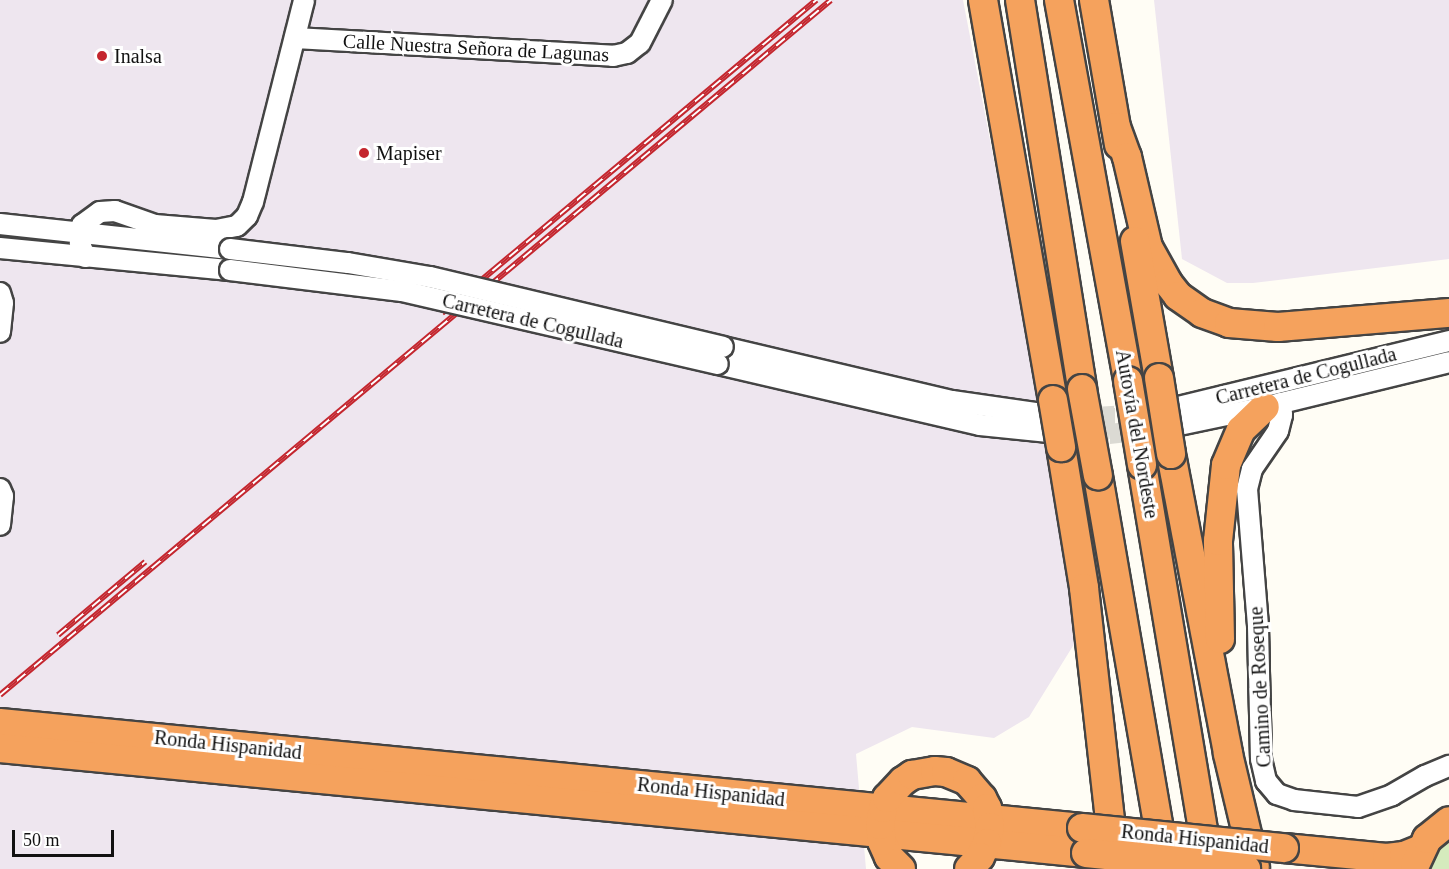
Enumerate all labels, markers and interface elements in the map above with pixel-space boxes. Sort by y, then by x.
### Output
street label: Calle Nuestra Señora de Lagunas [342,29,610,67]
place label: Inalsa [114,44,162,68]
marker: Inalsa [95,49,109,63]
place label: Mapiser [376,141,442,165]
marker: Mapiser [357,146,371,160]
street label: Carretera de Cogullada [440,288,626,354]
street label: Carretera de Cogullada [1213,342,1399,410]
street label: Autovía del Nordeste [1110,348,1164,520]
street label: Camino de Roseque [1244,606,1276,768]
street label: Ronda Hispanidad [153,725,303,765]
street label: Ronda Hispanidad [636,772,786,812]
scale bar [15,818,117,856]
street label: Ronda Hispanidad [1120,819,1270,859]
text: 50 m [23,830,60,850]

